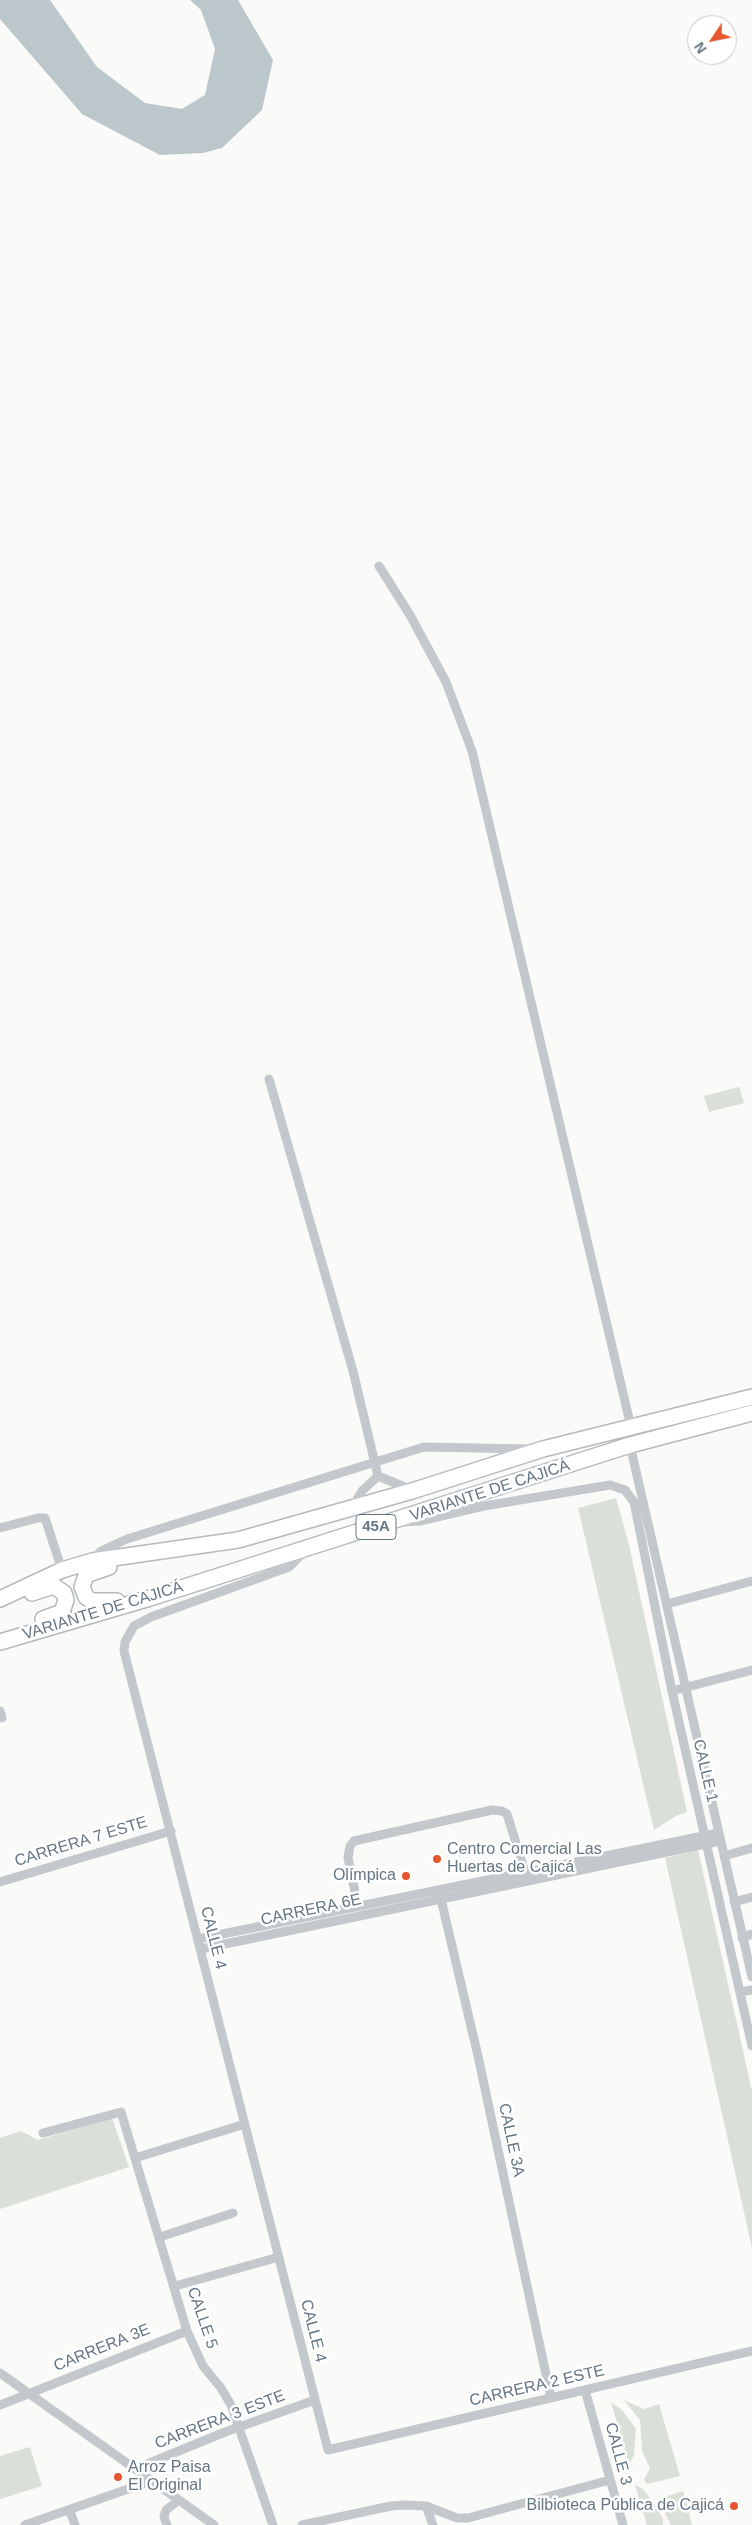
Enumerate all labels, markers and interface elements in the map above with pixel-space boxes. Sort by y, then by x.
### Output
north arrow [687,15,737,65]
text: N [691,39,710,56]
street label: VARIANTE DE CAJICÁ [408,1456,572,1526]
road number: 45A [356,1514,396,1540]
street label: VARIANTE DE CAJICÁ [20,1577,186,1645]
street label: CALLE 1 [688,1738,722,1804]
street label: CARRERA 7 ESTE [12,1813,150,1871]
place label: Centro Comercial Las Huertas de Cajicá [447,1840,602,1878]
marker: Centro Comercial Las Huertas de Cajicá [431,1853,443,1865]
place label: Olímpica [333,1866,396,1886]
marker: Olímpica [400,1870,412,1882]
street label: CARRERA 6E [259,1890,363,1930]
street label: CALLE 4 [196,1905,230,1971]
street label: CALLE 3A [494,2101,528,2179]
street label: CALLE 5 [182,2285,222,2351]
street label: CALLE 4 [296,2298,330,2364]
street label: CARRERA 3E [51,2320,153,2376]
street label: CARRERA 2 ESTE [468,2361,606,2411]
street label: CARRERA 3 ESTE [152,2386,288,2454]
street label: CALLE 3 [600,2421,636,2487]
place label: Arroz Paisa El Original [128,2458,211,2496]
marker: Arroz Paisa El Original [112,2471,124,2483]
place label: Bilbioteca Pública de Cajicá [527,2496,724,2516]
marker: Bilbioteca Pública de Cajicá [728,2500,740,2512]

